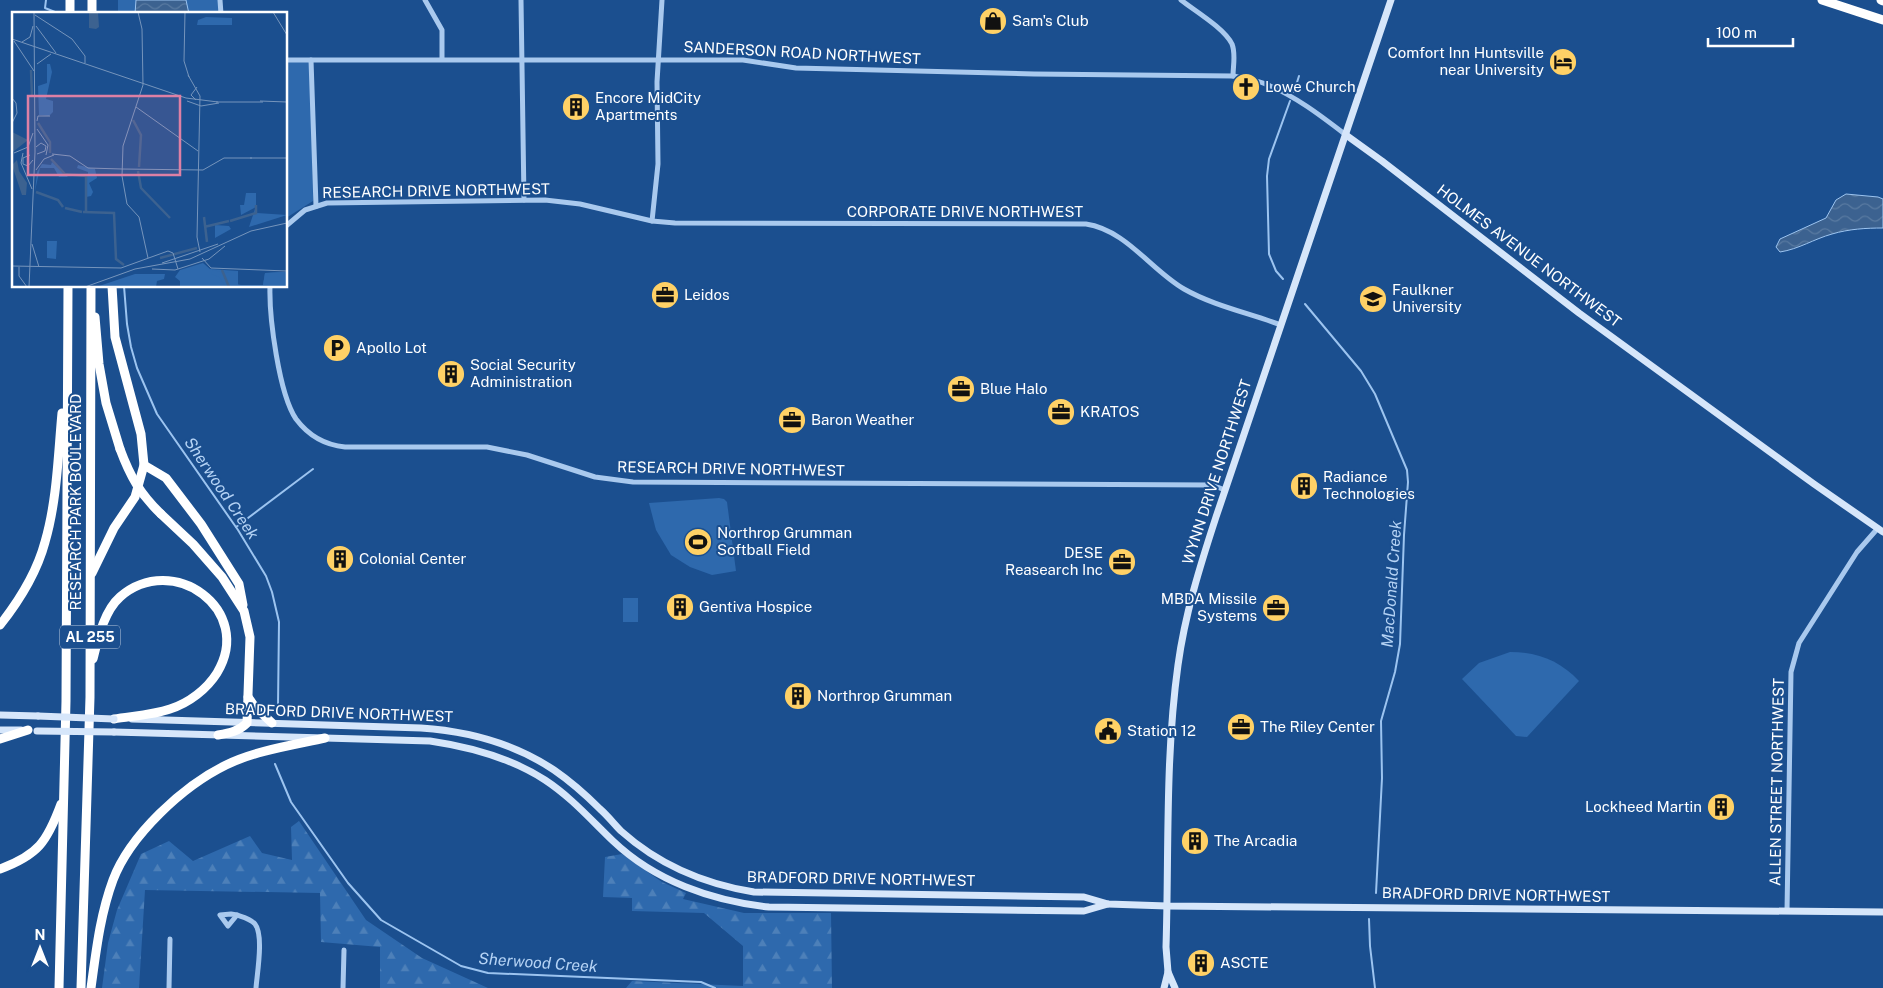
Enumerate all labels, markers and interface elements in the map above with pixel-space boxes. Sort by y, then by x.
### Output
shop icon: Sam's Club [978,6,1008,36]
inset map [12,12,288,288]
place label: Sam's Club [1012,12,1089,29]
scale bar [1708,15,1793,47]
text: 100 m [1716,24,1757,41]
street label: SANDERSON ROAD NORTHWEST [683,38,921,67]
place label: Comfort Inn Huntsville near University [1387,44,1544,78]
hotel icon: Comfort Inn Huntsville near University [1548,47,1578,77]
church icon: Lowe Church [1231,72,1261,102]
place label: Lowe Church [1265,78,1356,95]
place label: Encore MidCity Apartments [595,89,701,123]
building icon: Encore MidCity Apartments [561,92,591,122]
street label: RESEARCH DRIVE NORTHWEST [322,180,550,201]
street label: HOLMES AVENUE NORTHWEST [1434,181,1625,330]
street label: CORPORATE DRIVE NORTHWEST [847,203,1083,220]
office icon: Leidos [650,280,680,310]
place label: Faulkner University [1392,281,1462,315]
school or university icon: Faulkner University [1358,284,1388,314]
place label: Leidos [684,286,730,303]
parking icon: Apollo Lot [322,333,352,363]
place label: Apollo Lot [356,339,427,356]
place label: Social Security Administration [470,356,576,390]
building icon: Social Security Administration [436,359,466,389]
office icon: Blue Halo [946,374,976,404]
street label: WYNN DRIVE NORTHWEST [1179,377,1255,566]
place label: Blue Halo [980,380,1048,397]
street label: RESEARCH PARK BOULEVARD [67,393,84,611]
office icon: KRATOS [1046,397,1076,427]
place label: KRATOS [1080,403,1140,420]
office icon: Baron Weather [777,405,807,435]
place label: Baron Weather [811,411,915,428]
water label: Sherwood Creek [180,434,263,543]
street label: RESEARCH DRIVE NORTHWEST [617,458,845,479]
place label: Radiance Technologies [1323,468,1415,502]
building icon: Radiance Technologies [1289,471,1319,501]
water label: MacDonald Creek [1378,520,1405,648]
place label: Northrop Grumman Softball Field [717,524,852,558]
sports icon: Northrop Grumman Softball Field [683,527,713,557]
building icon: Colonial Center [325,544,355,574]
place label: DESE Reasearch Inc [1005,544,1103,578]
office icon: DESE Reasearch Inc [1107,547,1137,577]
place label: Colonial Center [359,550,467,567]
place label: MBDA Missile Systems [1161,590,1257,624]
building icon: Gentiva Hospice [665,592,695,622]
office icon: MBDA Missile Systems [1261,593,1291,623]
place label: Gentiva Hospice [699,598,812,615]
road number: AL 255 [60,626,120,649]
street label: ALLEN STREET NORTHWEST [1766,678,1787,886]
building icon: Northrop Grumman [783,681,813,711]
place label: Northrop Grumman [817,687,952,704]
street label: BRADFORD DRIVE NORTHWEST [225,700,454,725]
office icon: The Riley Center [1226,712,1256,742]
public building icon: Station 12 [1093,716,1123,746]
place label: The Riley Center [1260,718,1375,735]
place label: Station 12 [1127,722,1196,739]
building icon: Lockheed Martin [1706,792,1736,822]
place label: Lockheed Martin [1585,798,1702,815]
building icon: The Arcadia [1180,826,1210,856]
place label: The Arcadia [1214,832,1297,849]
street label: BRADFORD DRIVE NORTHWEST [747,868,975,889]
street label: BRADFORD DRIVE NORTHWEST [1382,884,1610,905]
north arrow [15,923,65,973]
text: N [35,927,45,943]
building icon: ASCTE [1186,948,1216,978]
water label: Sherwood Creek [478,949,598,976]
place label: ASCTE [1220,954,1269,971]

